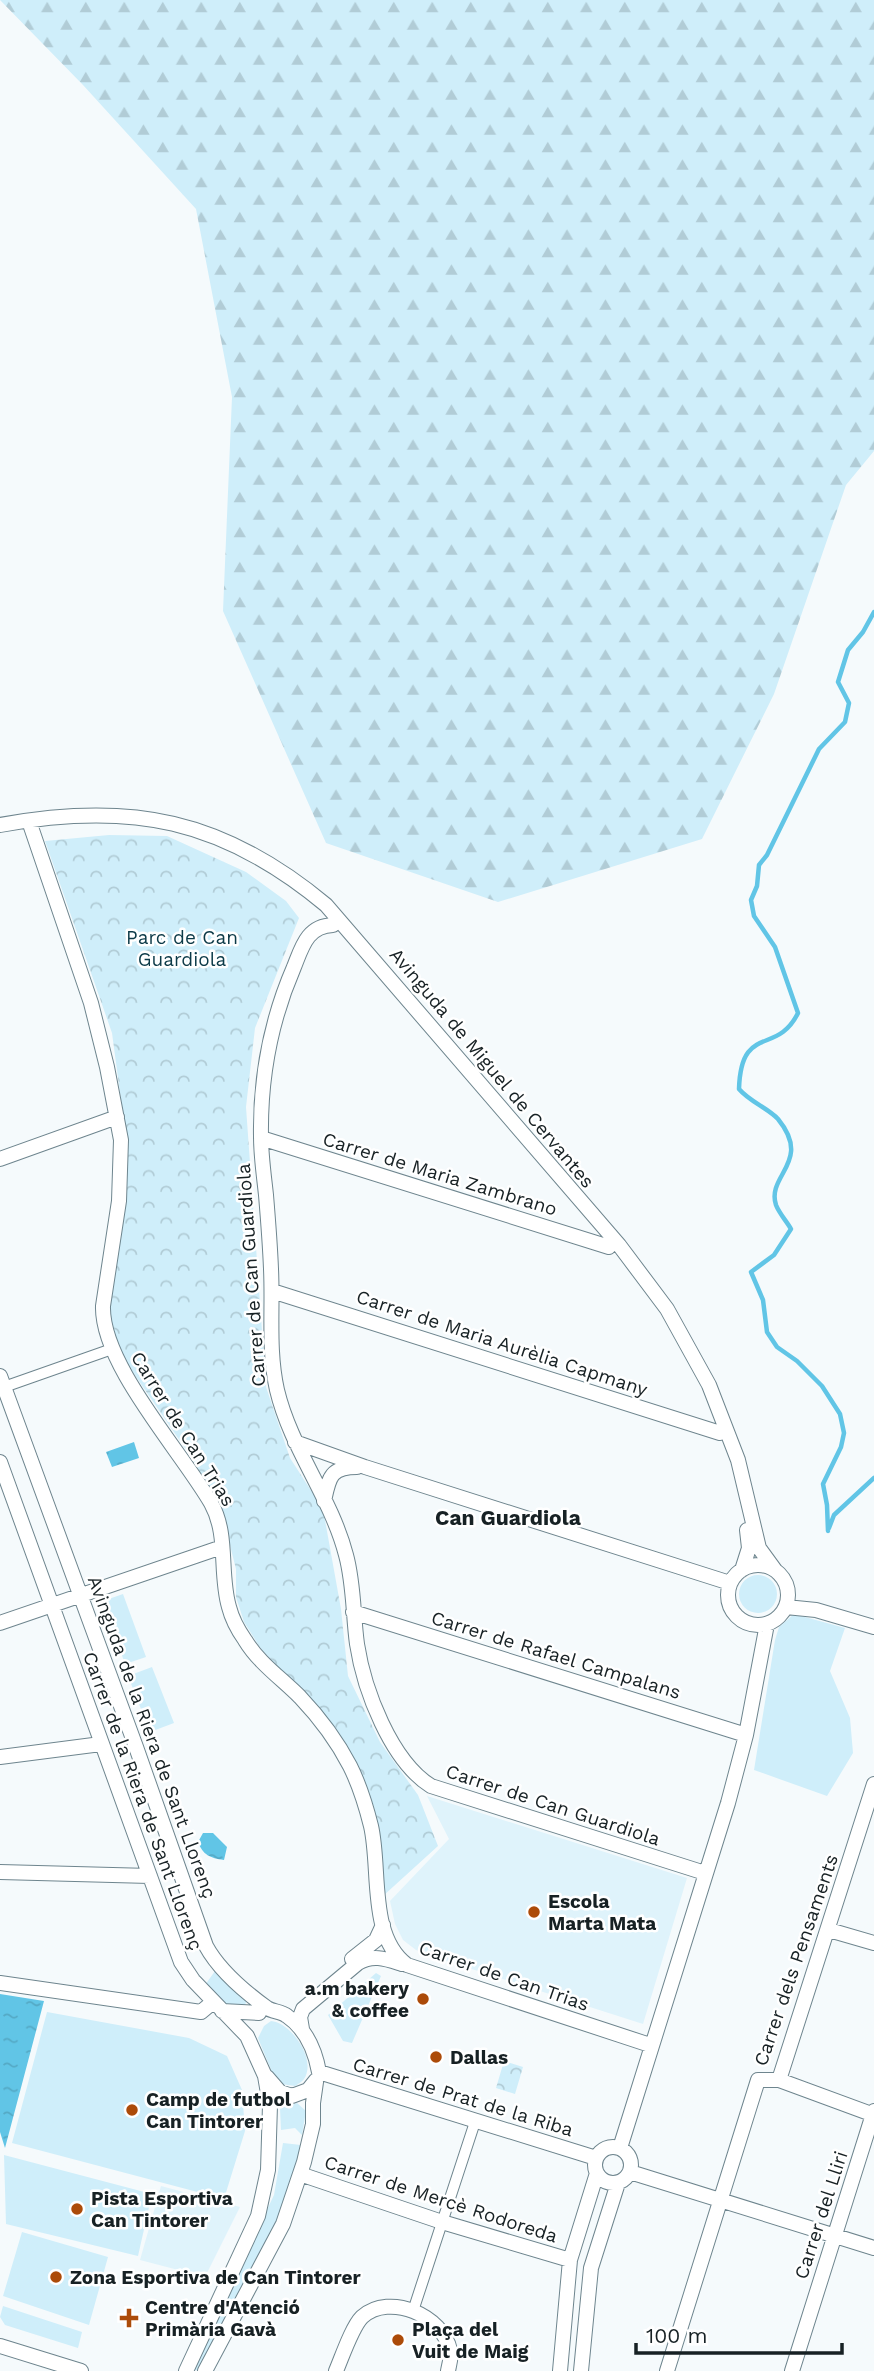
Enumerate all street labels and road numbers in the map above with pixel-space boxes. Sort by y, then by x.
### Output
street label: Avinguda de Miguel de Cervantes [385,943,599,1193]
street label: Carrer de Maria Zambrano [320,1127,560,1221]
street label: Carrer de Can Guardiola [232,1162,270,1387]
street label: Carrer de Maria Aurèlia Capmany [353,1285,651,1401]
street label: Carrer de Can Trias [126,1347,240,1511]
street label: Avinguda de la Riera de Sant Llorenç [83,1573,221,1901]
street label: Carrer de Rafael Campalans [429,1606,683,1704]
street label: Carrer de la Riera de Sant Llorenç [78,1649,208,1953]
street label: Carrer de Can Guardiola [443,1759,663,1851]
street label: Carrer dels Pensaments [749,1851,843,2069]
street label: Carrer de Can Trias [416,1936,592,2016]
street label: Carrer de Prat de la Riba [350,2052,576,2142]
street label: Carrer del Lliri [789,2148,853,2282]
street label: Carrer de Mercè Rodoreda [322,2150,561,2248]

